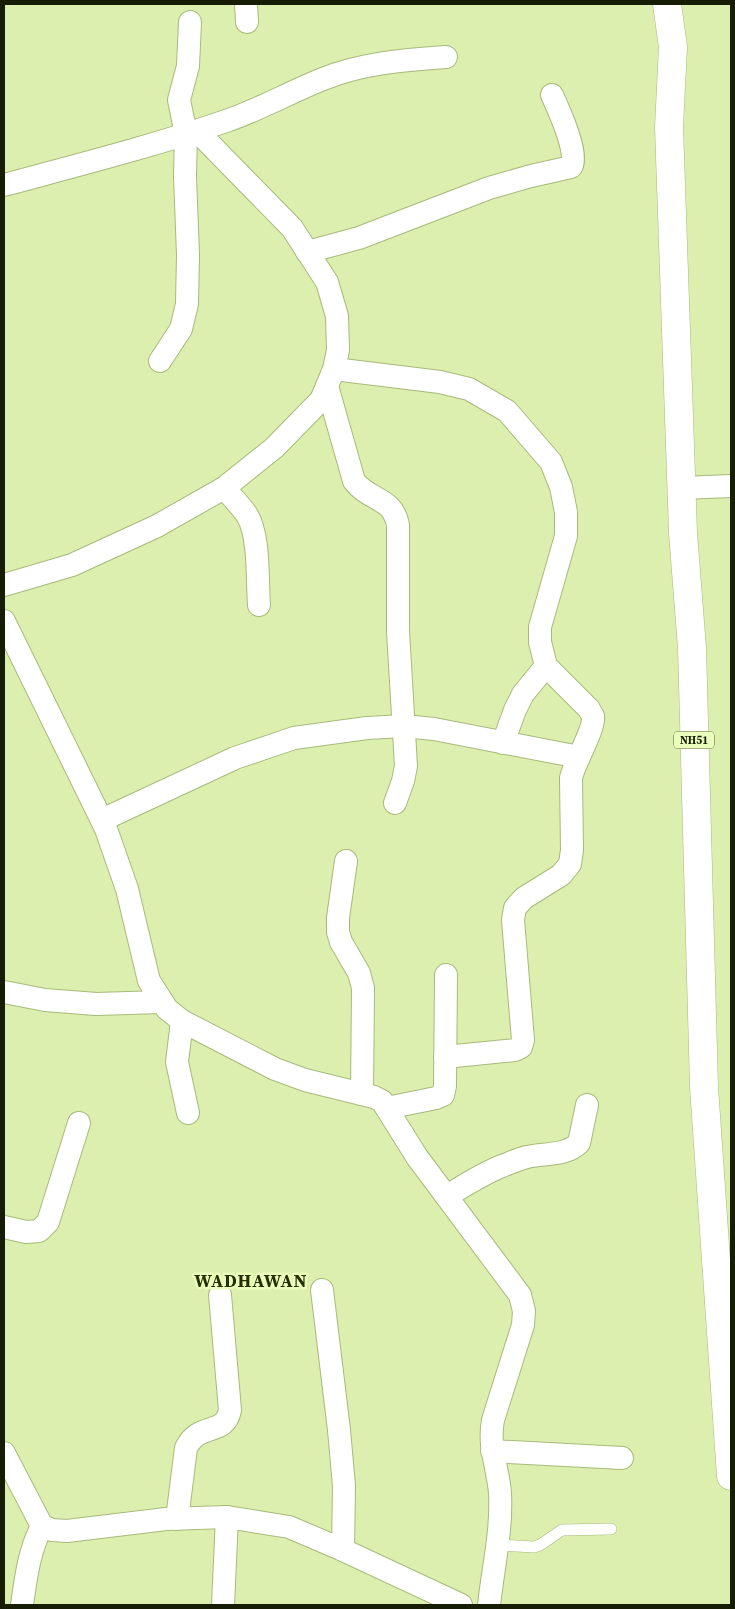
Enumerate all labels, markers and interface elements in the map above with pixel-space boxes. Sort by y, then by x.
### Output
road number: NH51 [674,732,714,748]
district label: WADHAWAN [194,1268,308,1293]

